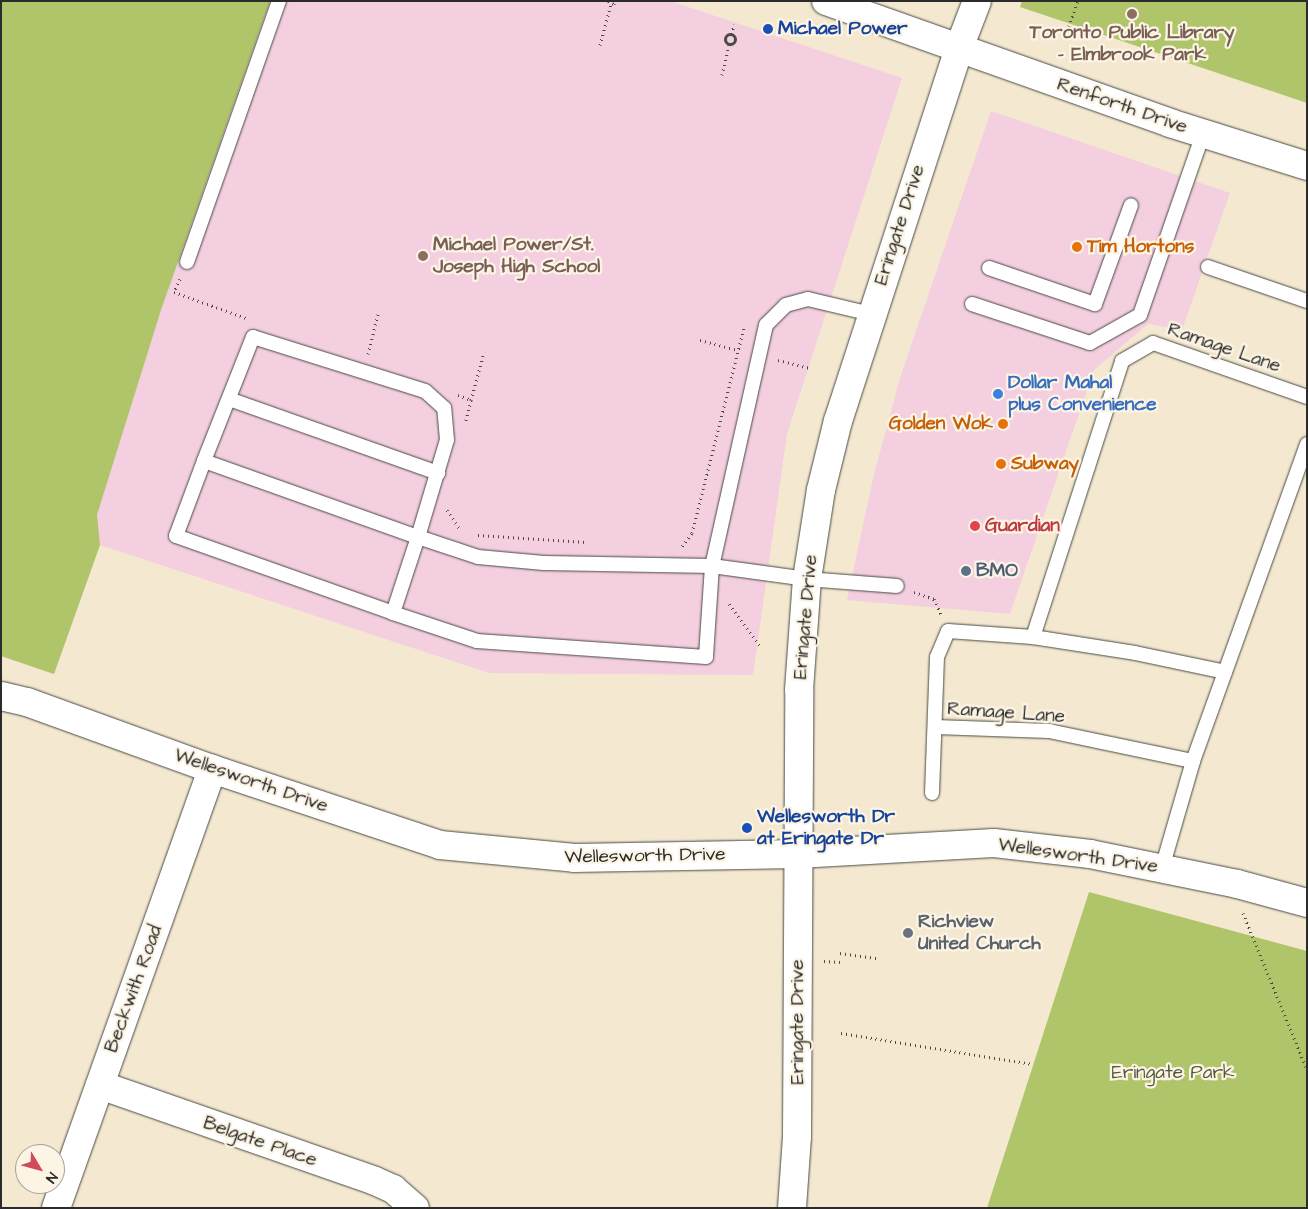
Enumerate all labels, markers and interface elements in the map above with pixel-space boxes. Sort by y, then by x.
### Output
marker: Toronto Public Library - Elmbrook Park [1126,8,1138,20]
place label: Michael Power [778,18,907,40]
place label: Toronto Public Library - Elmbrook Park [1030,22,1234,66]
marker: Michael Power [762,23,774,35]
street label: Renforth Drive [1054,73,1190,139]
street label: Eringate Drive [870,162,930,288]
place label: Michael Power/St. Joseph High School [433,234,600,278]
place label: Tim Hortons [1087,236,1194,258]
marker: Tim Hortons [1071,241,1083,253]
marker: Michael Power/St. Joseph High School [417,250,429,262]
street label: Ramage Lane [1165,318,1283,378]
place label: Dollar Mahal plus Convenience [1008,372,1157,416]
marker: Dollar Mahal plus Convenience [992,388,1004,400]
place label: Golden Wok [889,413,993,435]
marker: Golden Wok [997,418,1009,430]
place label: Subway [1011,453,1079,475]
marker: Subway [995,458,1007,470]
place label: Guardian [985,515,1060,537]
marker: Guardian [969,520,981,532]
street label: Eringate Drive [789,554,823,680]
place label: BMO [976,560,1018,582]
marker: BMO [960,565,972,577]
street label: Ramage Lane [946,698,1066,728]
street label: Wellesworth Drive [171,744,331,818]
place label: Wellesworth Dr at Eringate Dr [757,806,895,850]
marker: Wellesworth Dr at Eringate Dr [741,822,753,834]
street label: Wellesworth Drive [997,834,1159,878]
street label: Wellesworth Drive [564,843,726,869]
place label: Richview United Church [918,911,1041,955]
street label: Beckwith Road [100,922,168,1056]
marker: Richview United Church [902,927,914,939]
street label: Eringate Drive [787,960,809,1084]
park label: Eringate Park [1111,1062,1235,1084]
street label: Belgate Place [200,1112,320,1172]
north arrow [15,1144,65,1194]
text: N [41,1168,62,1187]

